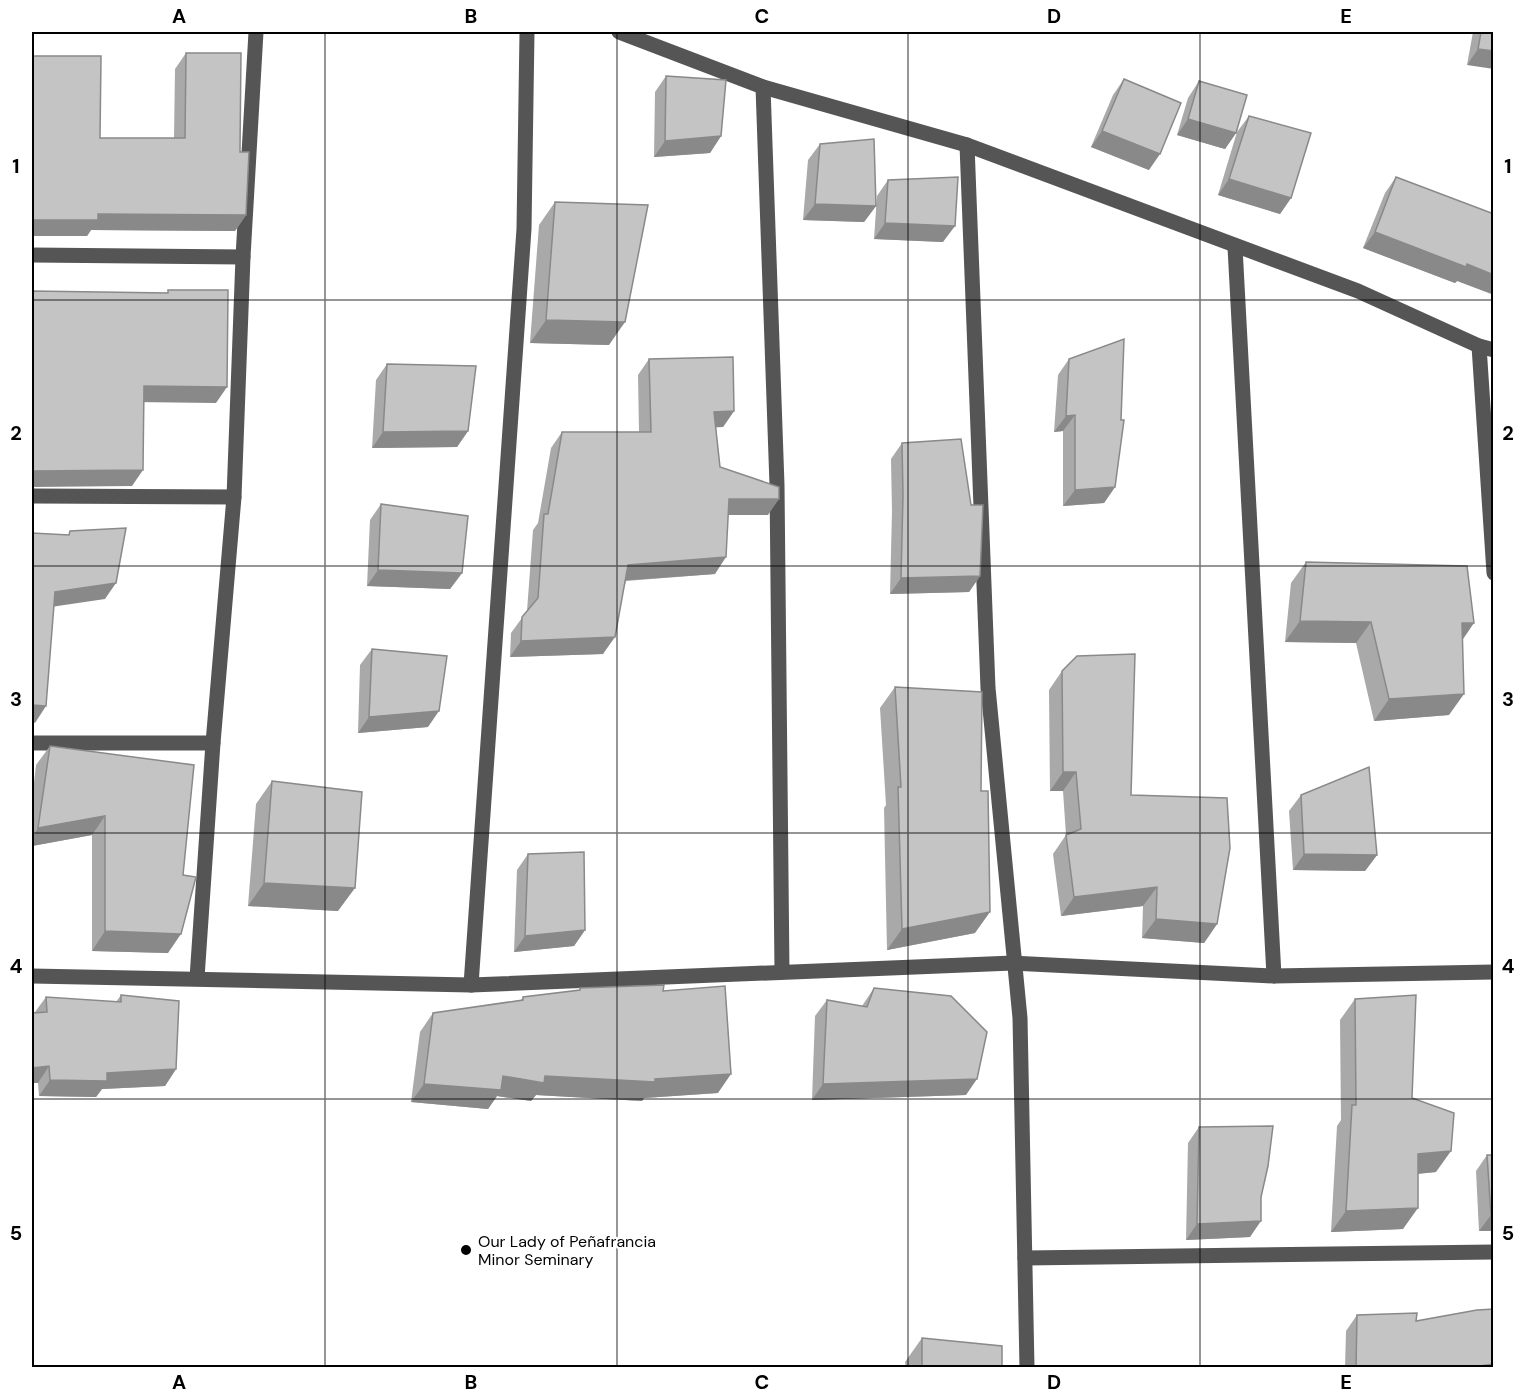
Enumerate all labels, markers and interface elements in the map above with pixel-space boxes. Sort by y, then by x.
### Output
text: A [172,3,186,29]
text: B [465,3,477,29]
text: C [755,3,769,29]
text: D [1047,3,1061,29]
text: E [1340,3,1352,29]
text: 1 [12,153,20,179]
text: 1 [1504,153,1512,179]
text: 2 [10,420,22,446]
text: 2 [1502,420,1514,446]
text: 3 [10,686,22,712]
text: 3 [1502,686,1514,712]
text: 4 [10,953,23,979]
text: 4 [1502,953,1515,979]
text: 5 [10,1220,22,1246]
text: 5 [1502,1220,1514,1246]
place label: Our Lady of Peñafrancia Minor Seminary [478,1231,656,1270]
marker: Our Lady of Peñafrancia Minor Seminary [459,1243,473,1257]
text: A [172,1369,186,1395]
text: B [465,1369,477,1395]
text: C [755,1369,769,1395]
text: D [1047,1369,1061,1395]
text: E [1340,1369,1352,1395]

